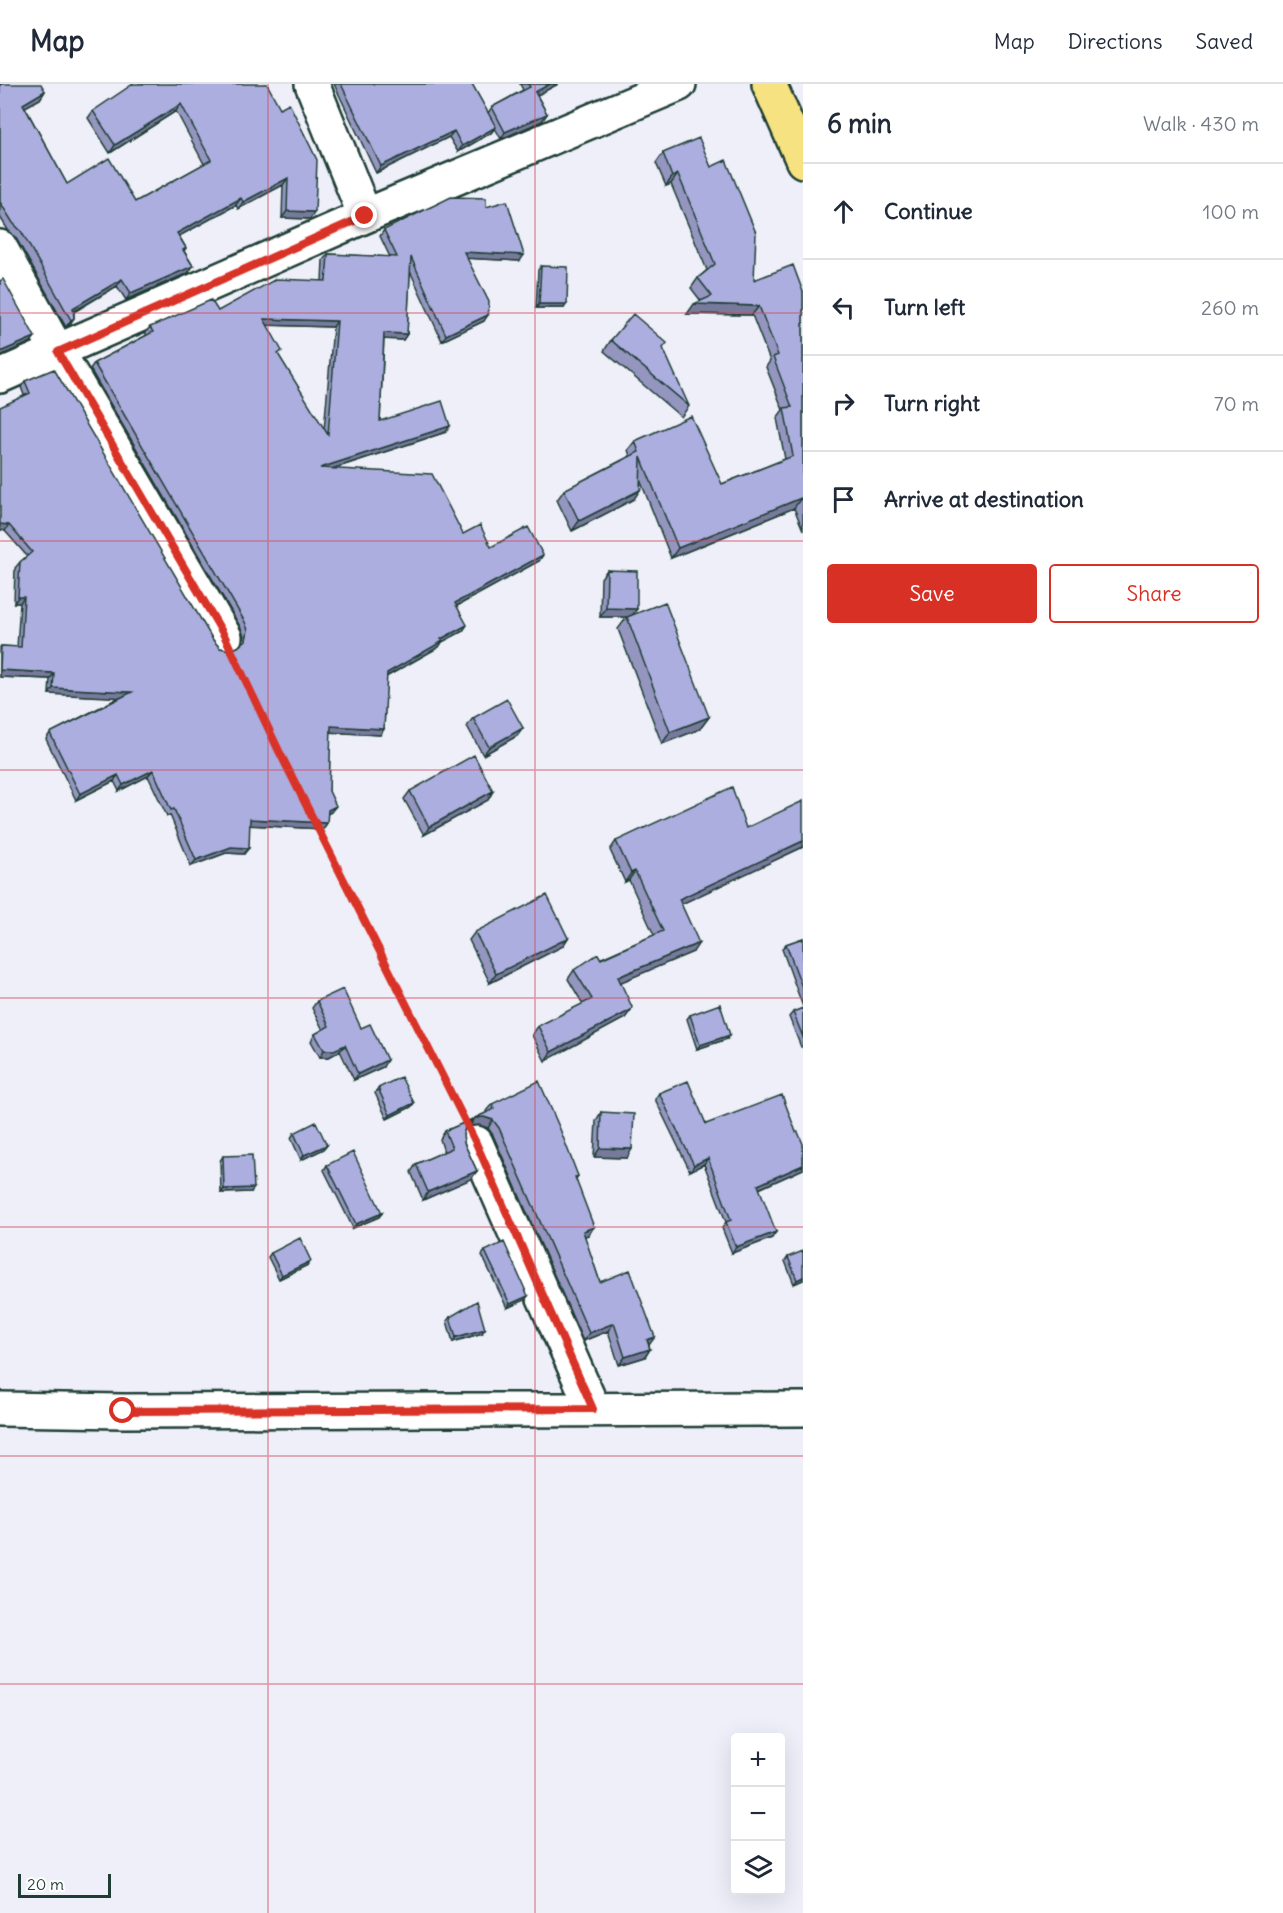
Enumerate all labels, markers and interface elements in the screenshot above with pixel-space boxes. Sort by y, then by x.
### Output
text: Map [30,23,84,59]
text: Map [994,28,1035,55]
text: Directions [1068,28,1162,55]
text: Saved [1195,28,1253,55]
text: 6 min [827,107,892,140]
text: Walk · 430 m [1143,111,1259,136]
icon: ahead [827,195,860,228]
text: Continue [884,197,973,225]
text: 100 m [1202,199,1259,224]
route end [351,202,377,228]
icon: left [827,291,860,324]
text: Turn left [884,293,965,321]
text: 260 m [1201,295,1259,320]
icon: right [827,387,860,420]
text: Turn right [884,389,980,417]
text: 70 m [1214,391,1259,416]
icon: arrive [827,483,860,516]
text: Arrive at destination [884,485,1084,513]
button: Save [827,564,1037,623]
button: Share [1049,564,1259,623]
route start [109,1397,135,1423]
map controls [731,1733,785,1895]
button: + [731,1733,785,1787]
button: − [731,1787,785,1841]
button: layers [731,1841,785,1895]
scale bar [18,1871,111,1898]
text: 20 m [27,1874,64,1894]

